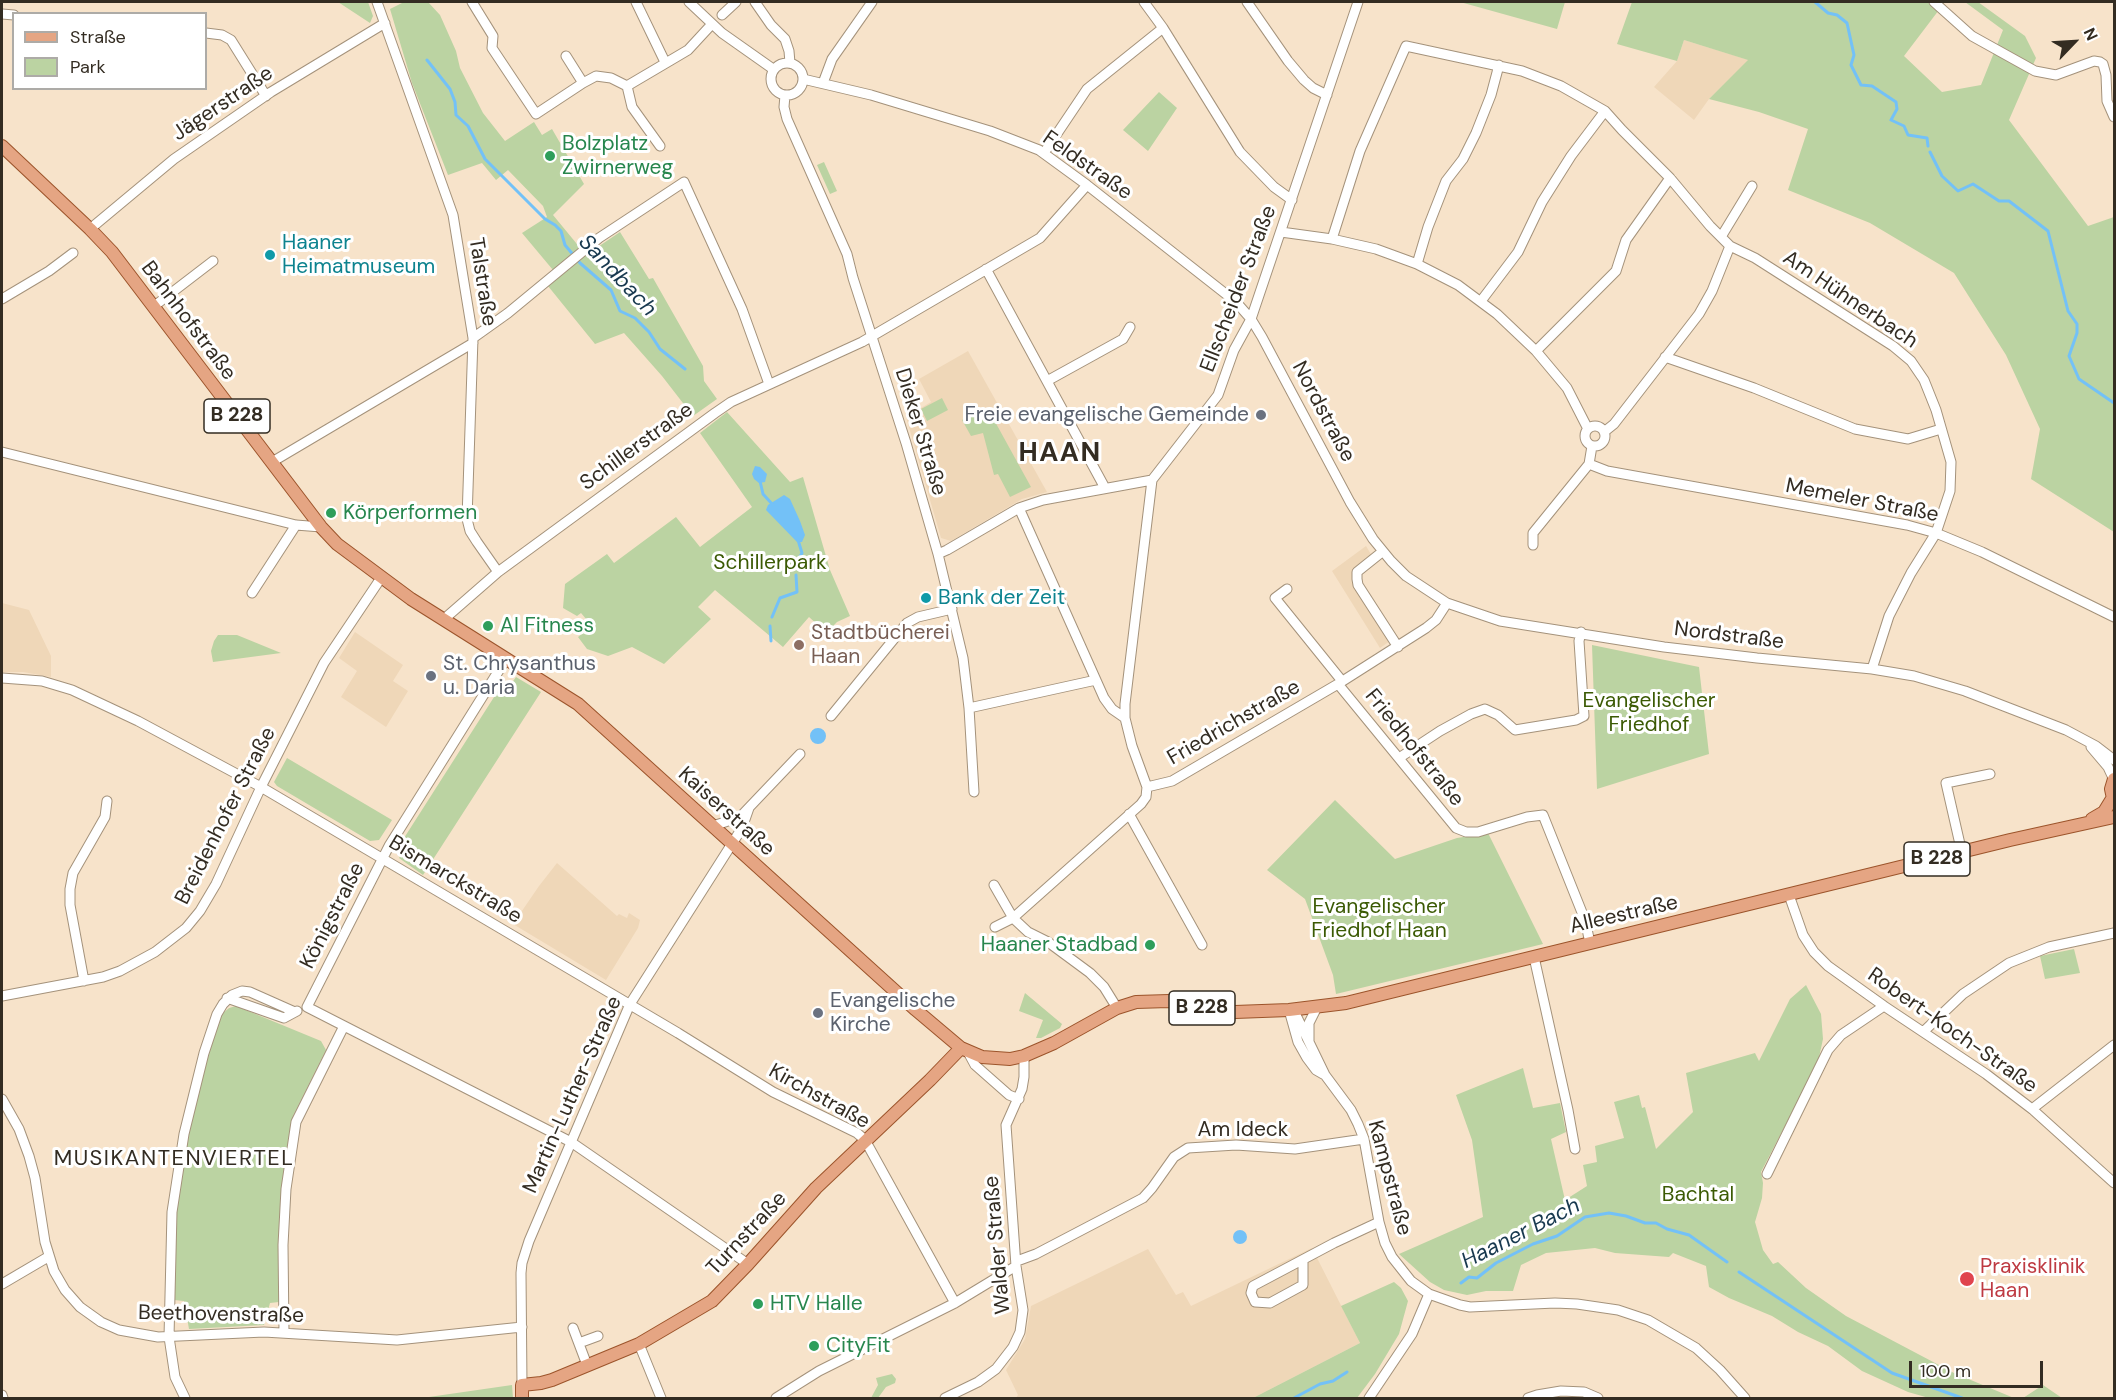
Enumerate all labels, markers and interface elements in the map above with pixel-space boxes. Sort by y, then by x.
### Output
legend [12,12,207,90]
north arrow [2044,12,2104,72]
text: N [2079,24,2103,44]
text: Straße [70,25,126,49]
text: Park [70,55,106,79]
street label: Jägerstraße [168,61,278,147]
street label: Feldstraße [1037,126,1137,206]
place label: Bolzplatz Zwirnerweg [562,131,673,181]
marker: Bolzplatz Zwirnerweg [543,149,557,163]
street label: Ellscheider Straße [1196,202,1282,376]
place label: Haaner Heimatmuseum [282,230,435,280]
water label: Sandbach [572,230,662,322]
street label: Talstraße [463,236,501,328]
street label: Am Hühnerbach [1778,246,1922,354]
marker: Haaner Heimatmuseum [263,248,277,262]
street label: Bahnhofstraße [135,257,241,385]
street label: Nordstraße [1286,357,1360,467]
street label: Dieker Straße [889,365,951,499]
street label: Schillerstraße [576,398,698,496]
road number: B 228 [204,399,270,433]
place label: Freie evangelische Gemeinde [965,402,1249,428]
marker: Freie evangelische Gemeinde [1254,408,1268,422]
district label: HAAN [1018,438,1102,470]
street label: Memeler Straße [1783,474,1941,528]
place label: Körperformen [343,500,477,526]
marker: Körperformen [324,506,338,520]
park label: Schillerpark [713,550,827,576]
place label: Bank der Zeit [938,585,1065,611]
marker: Bank der Zeit [919,591,933,605]
place label: AI Fitness [500,613,594,639]
street label: Nordstraße [1673,617,1785,655]
marker: AI Fitness [481,619,495,633]
place label: Stadtbücherei Haan [811,620,950,670]
marker: Stadtbücherei Haan [792,638,806,652]
place label: St. Chrysanthus u. Daria [443,651,596,701]
marker: St. Chrysanthus u. Daria [424,669,438,683]
street label: Friedrichstraße [1163,675,1305,771]
street label: Friedhofstraße [1359,684,1469,812]
park label: Evangelischer Friedhof [1582,688,1716,738]
street label: Breidenhofer Straße [170,723,282,909]
street label: Kaiserstraße [672,762,780,862]
street label: Bismarckstraße [384,830,526,930]
road number: B 228 [1904,842,1970,876]
street label: Königstraße [295,859,371,973]
street label: Alleestraße [1567,890,1681,940]
park label: Evangelischer Friedhof Haan [1311,894,1447,944]
place label: Haaner Stadbad [981,932,1138,958]
marker: Haaner Stadbad [1143,938,1157,952]
street label: Robert-Koch-Straße [1862,963,2042,1099]
place label: Evangelische Kirche [830,988,955,1038]
road number: B 228 [1169,991,1235,1025]
street label: Martin-Luther-Straße [518,993,628,1197]
marker: Evangelische Kirche [811,1006,825,1020]
street label: Kirchstraße [764,1059,874,1135]
street label: Am Ideck [1198,1117,1288,1143]
street label: Kampstraße [1362,1118,1416,1238]
district label: MUSIKANTENVIERTEL [54,1146,294,1172]
street label: Walder Straße [979,1175,1017,1315]
park label: Bachtal [1662,1182,1734,1208]
street label: Turnstraße [702,1187,792,1281]
water label: Haaner Bach [1457,1193,1585,1275]
place label: Praxisklinik Haan [1980,1254,2085,1304]
marker: Praxisklinik Haan [1958,1270,1976,1288]
place label: HTV Halle [770,1291,863,1317]
marker: HTV Halle [751,1297,765,1311]
street label: Beethovenstraße [138,1301,304,1329]
place label: CityFit [826,1333,891,1359]
marker: CityFit [807,1339,821,1353]
scale bar [1912,1349,2046,1387]
text: 100 m [1920,1359,1971,1383]

